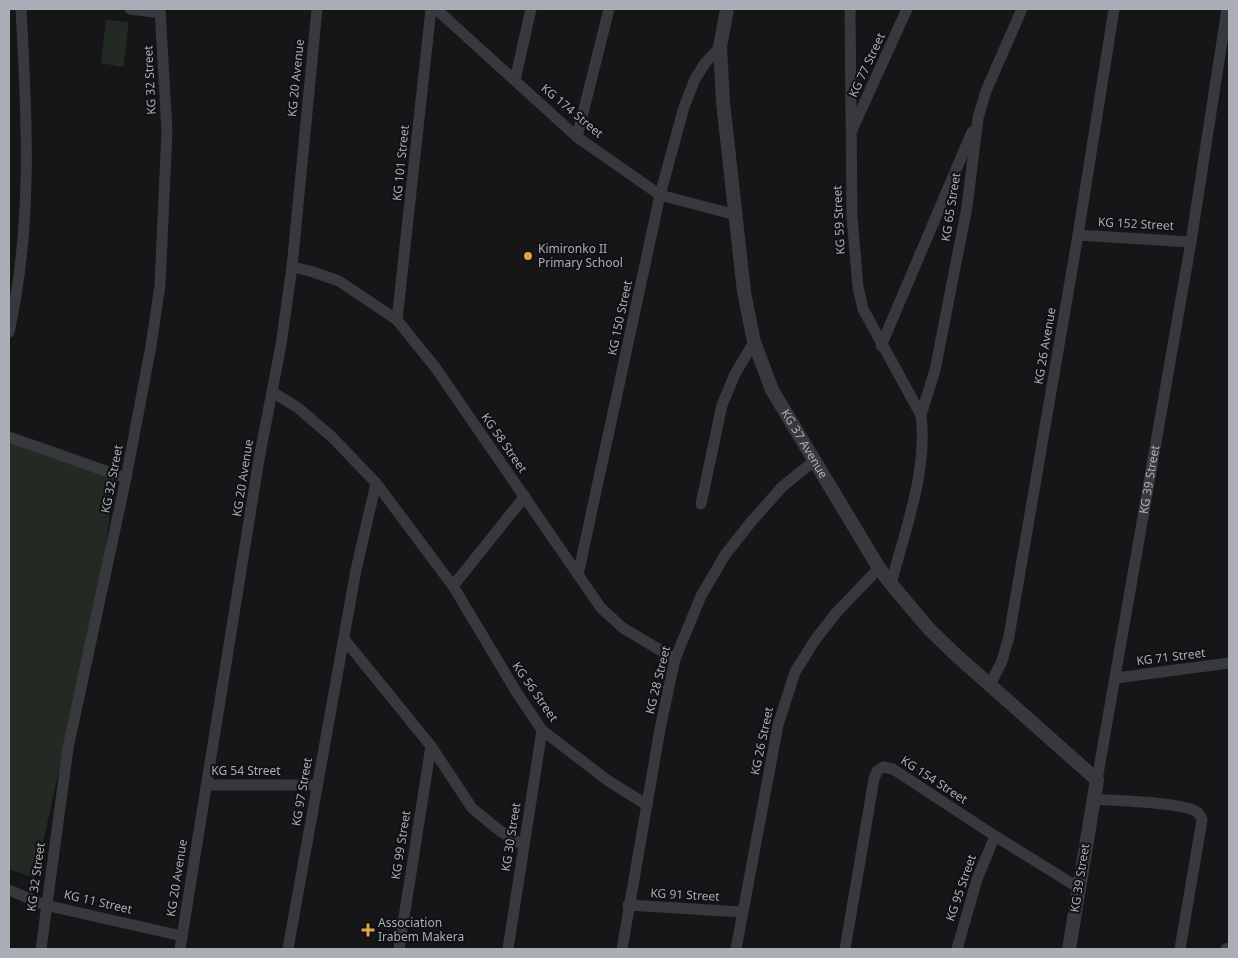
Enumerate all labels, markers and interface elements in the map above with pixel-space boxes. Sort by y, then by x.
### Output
street label: KG 77 Street [844,29,889,100]
street label: KG 20 Avenue [283,38,308,118]
street label: KG 32 Street [139,44,160,115]
street label: KG 174 Street [538,80,608,142]
street label: KG 101 Street [388,123,413,202]
street label: KG 65 Street [937,171,964,243]
street label: KG 59 Street [828,184,849,255]
street label: KG 152 Street [1098,213,1175,234]
place label: Kimironko II Primary School [538,240,623,271]
marker: Kimironko II Primary School [522,250,534,262]
street label: KG 150 Street [603,278,636,357]
street label: KG 26 Avenue [1029,306,1060,386]
street label: KG 37 Avenue [777,406,832,482]
street label: KG 58 Street [478,409,532,477]
street label: KG 20 Avenue [228,438,257,518]
street label: KG 32 Street [97,443,127,515]
street label: KG 39 Street [1135,443,1163,515]
street label: KG 28 Street [641,644,674,716]
street label: KG 71 Street [1135,644,1207,669]
street label: KG 56 Street [509,658,563,726]
street label: KG 26 Street [746,705,777,777]
street label: KG 154 Street [898,752,971,808]
street label: KG 97 Street [287,756,316,828]
street label: KG 54 Street [211,762,281,779]
street label: KG 30 Street [497,801,524,873]
street label: KG 99 Street [387,809,414,881]
street label: KG 20 Avenue [162,838,191,918]
street label: KG 32 Street [22,841,49,912]
street label: KG 39 Street [1066,842,1093,914]
street label: KG 95 Street [941,852,980,923]
street label: KG 91 Street [650,884,721,905]
street label: KG 11 Street [62,885,134,918]
place label: Association Irabem Makera [378,914,464,945]
marker: Association Irabem Makera [362,924,374,936]

